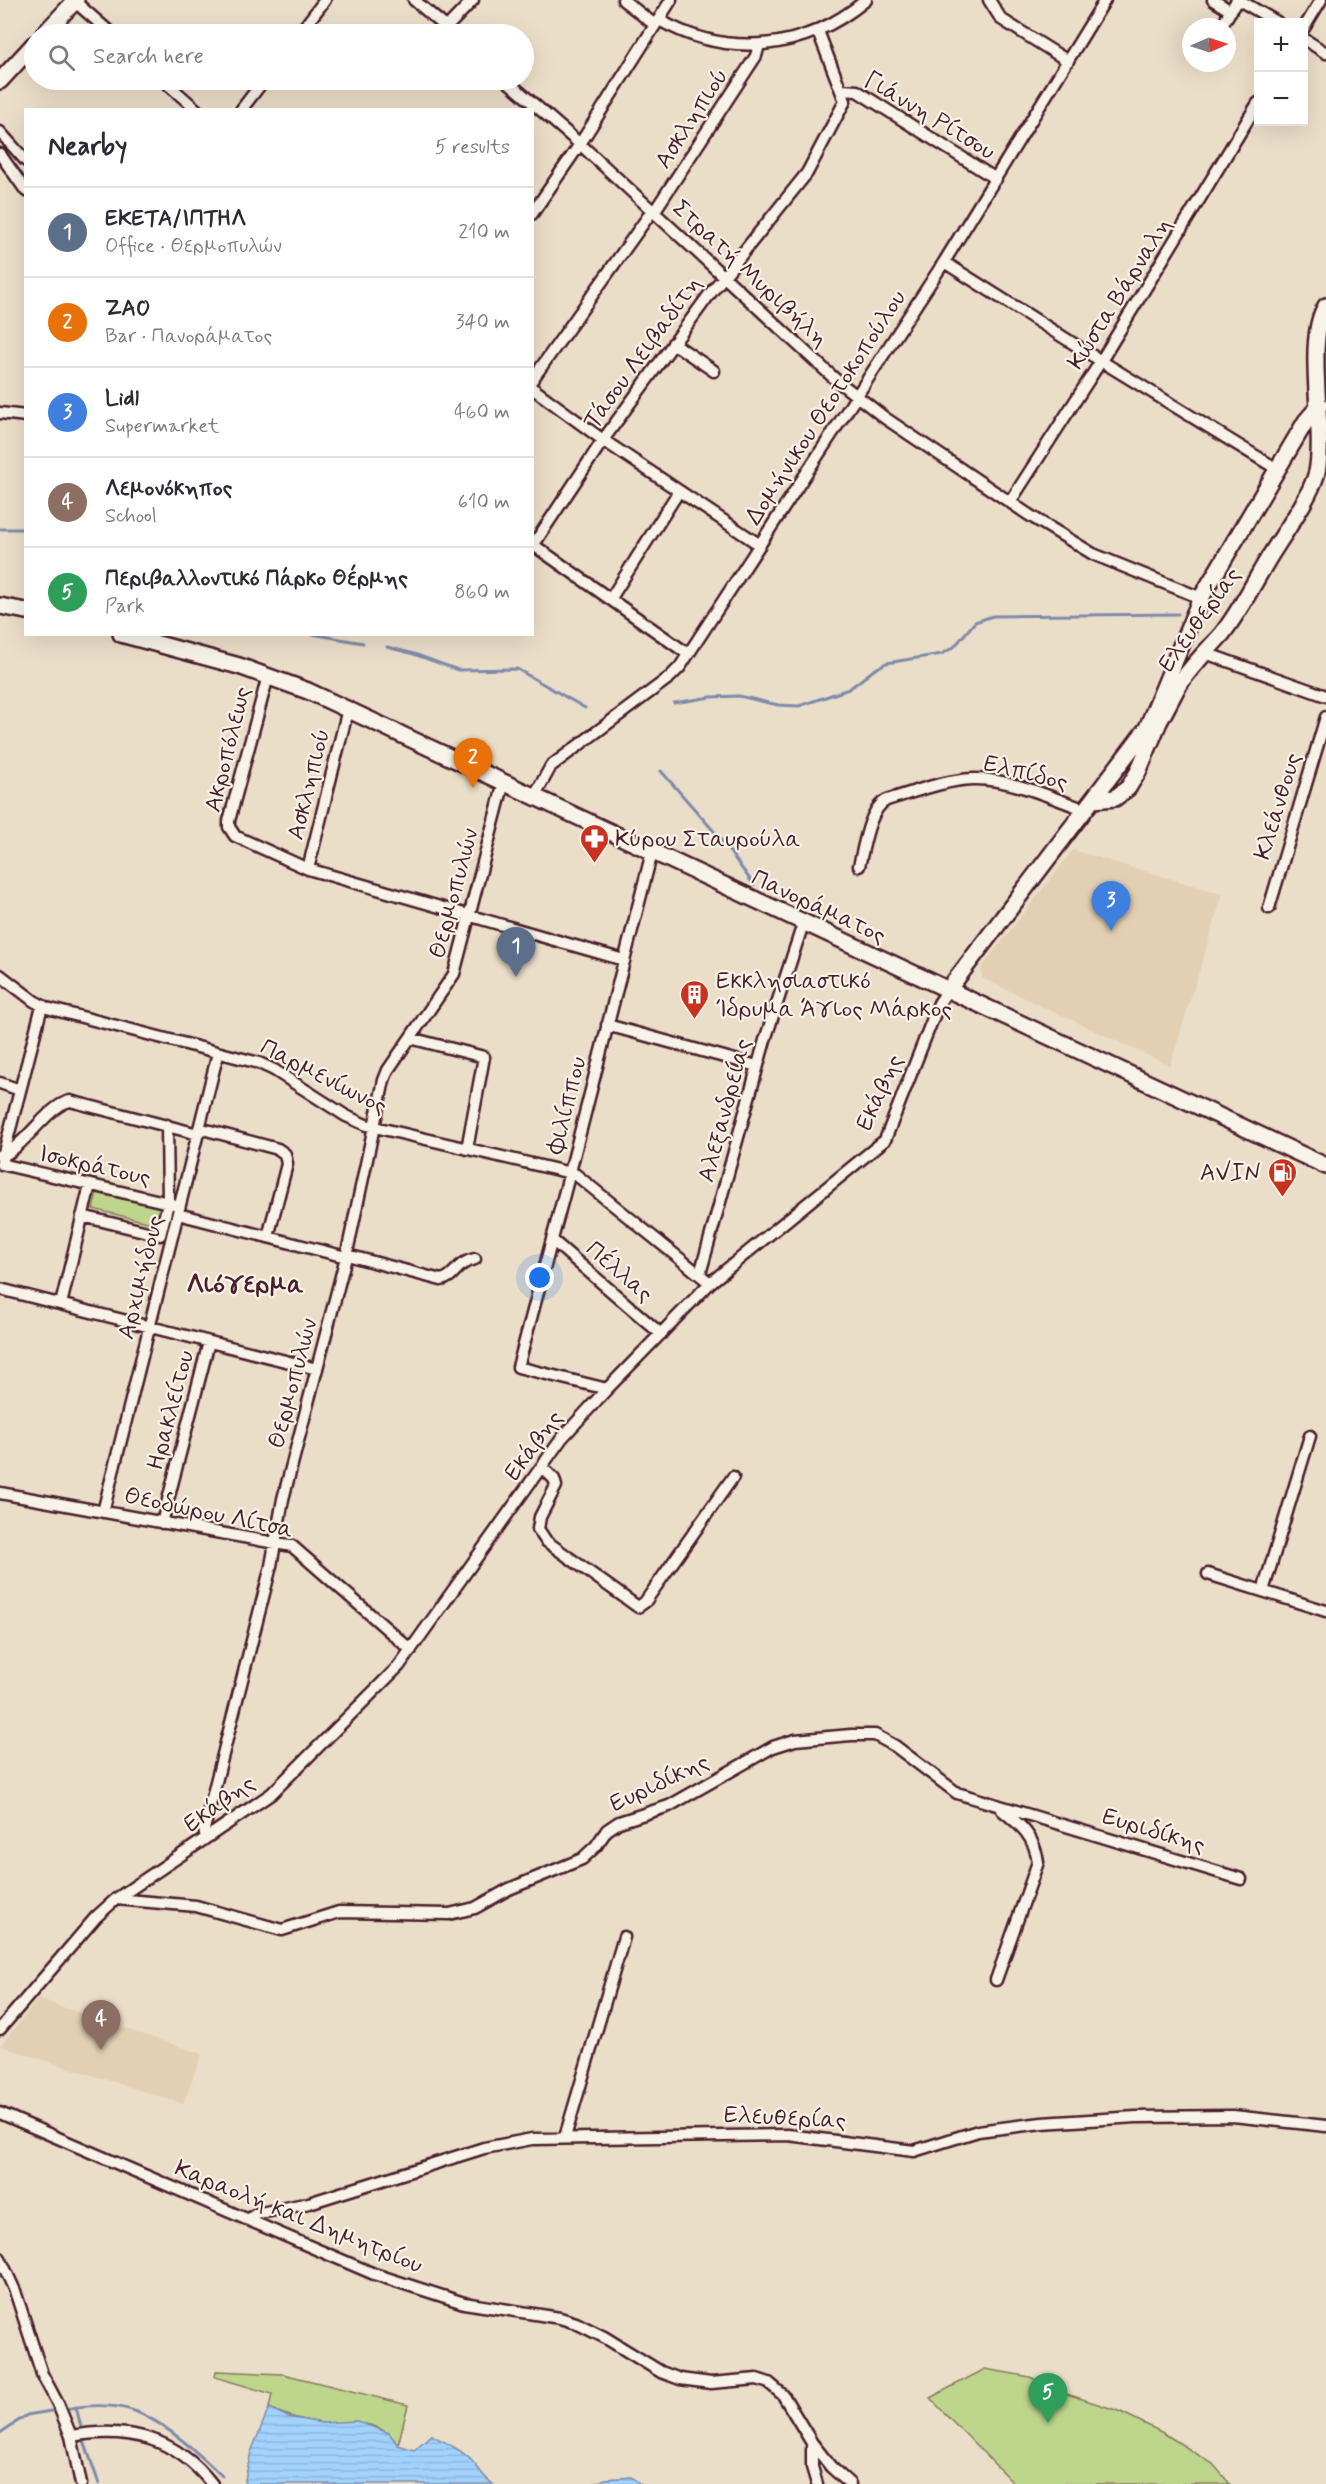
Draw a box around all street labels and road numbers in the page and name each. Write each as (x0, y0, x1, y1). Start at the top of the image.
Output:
street label: Ασκληπιού (648, 63, 736, 175)
street label: Γιάννη Ρίτσου (858, 65, 1001, 168)
street label: Στρατή Μυριβήλη (665, 194, 835, 355)
street label: Κώστα Βάρναλη (1061, 212, 1180, 376)
street label: Τάσου Λειβαδίτη (577, 270, 709, 436)
street label: Δομήνικου Θεοτοκοπούλου (739, 284, 914, 531)
street label: Ελευθερίας (1152, 561, 1249, 679)
street label: Ακροπόλεως (198, 683, 259, 815)
street label: Ασκληπιού (281, 726, 338, 843)
street label: Ελπίδος (980, 748, 1071, 799)
street label: Κλεάνθους (1247, 749, 1309, 864)
street label: Θερμοπυλών (422, 825, 487, 962)
street label: Πανοράματος (746, 863, 890, 952)
street label: Παρμενίωνος (255, 1032, 392, 1123)
street label: Αλεξανδρείας (691, 1035, 760, 1186)
street label: Εκάβης (849, 1050, 911, 1136)
street label: Φιλίππου (540, 1053, 595, 1158)
street label: Ισοκράτους (36, 1139, 154, 1194)
street label: Αρχιμήδους (111, 1212, 172, 1343)
street label: Πέλλας (579, 1234, 660, 1310)
street label: Θερμοπυλών (261, 1315, 326, 1452)
street label: Ηρακλείτου (141, 1347, 202, 1474)
street label: Εκάβης (498, 1404, 571, 1487)
street label: Θεοδώρου Λίτσα (121, 1480, 296, 1547)
street label: Ευριδίκης (605, 1747, 714, 1820)
street label: Εκάβης (178, 1768, 262, 1840)
street label: Ευριδίκης (1098, 1801, 1209, 1862)
street label: Ελευθερίας (723, 2100, 847, 2137)
street label: Καραολή και Δημητρίου (170, 2153, 427, 2281)

